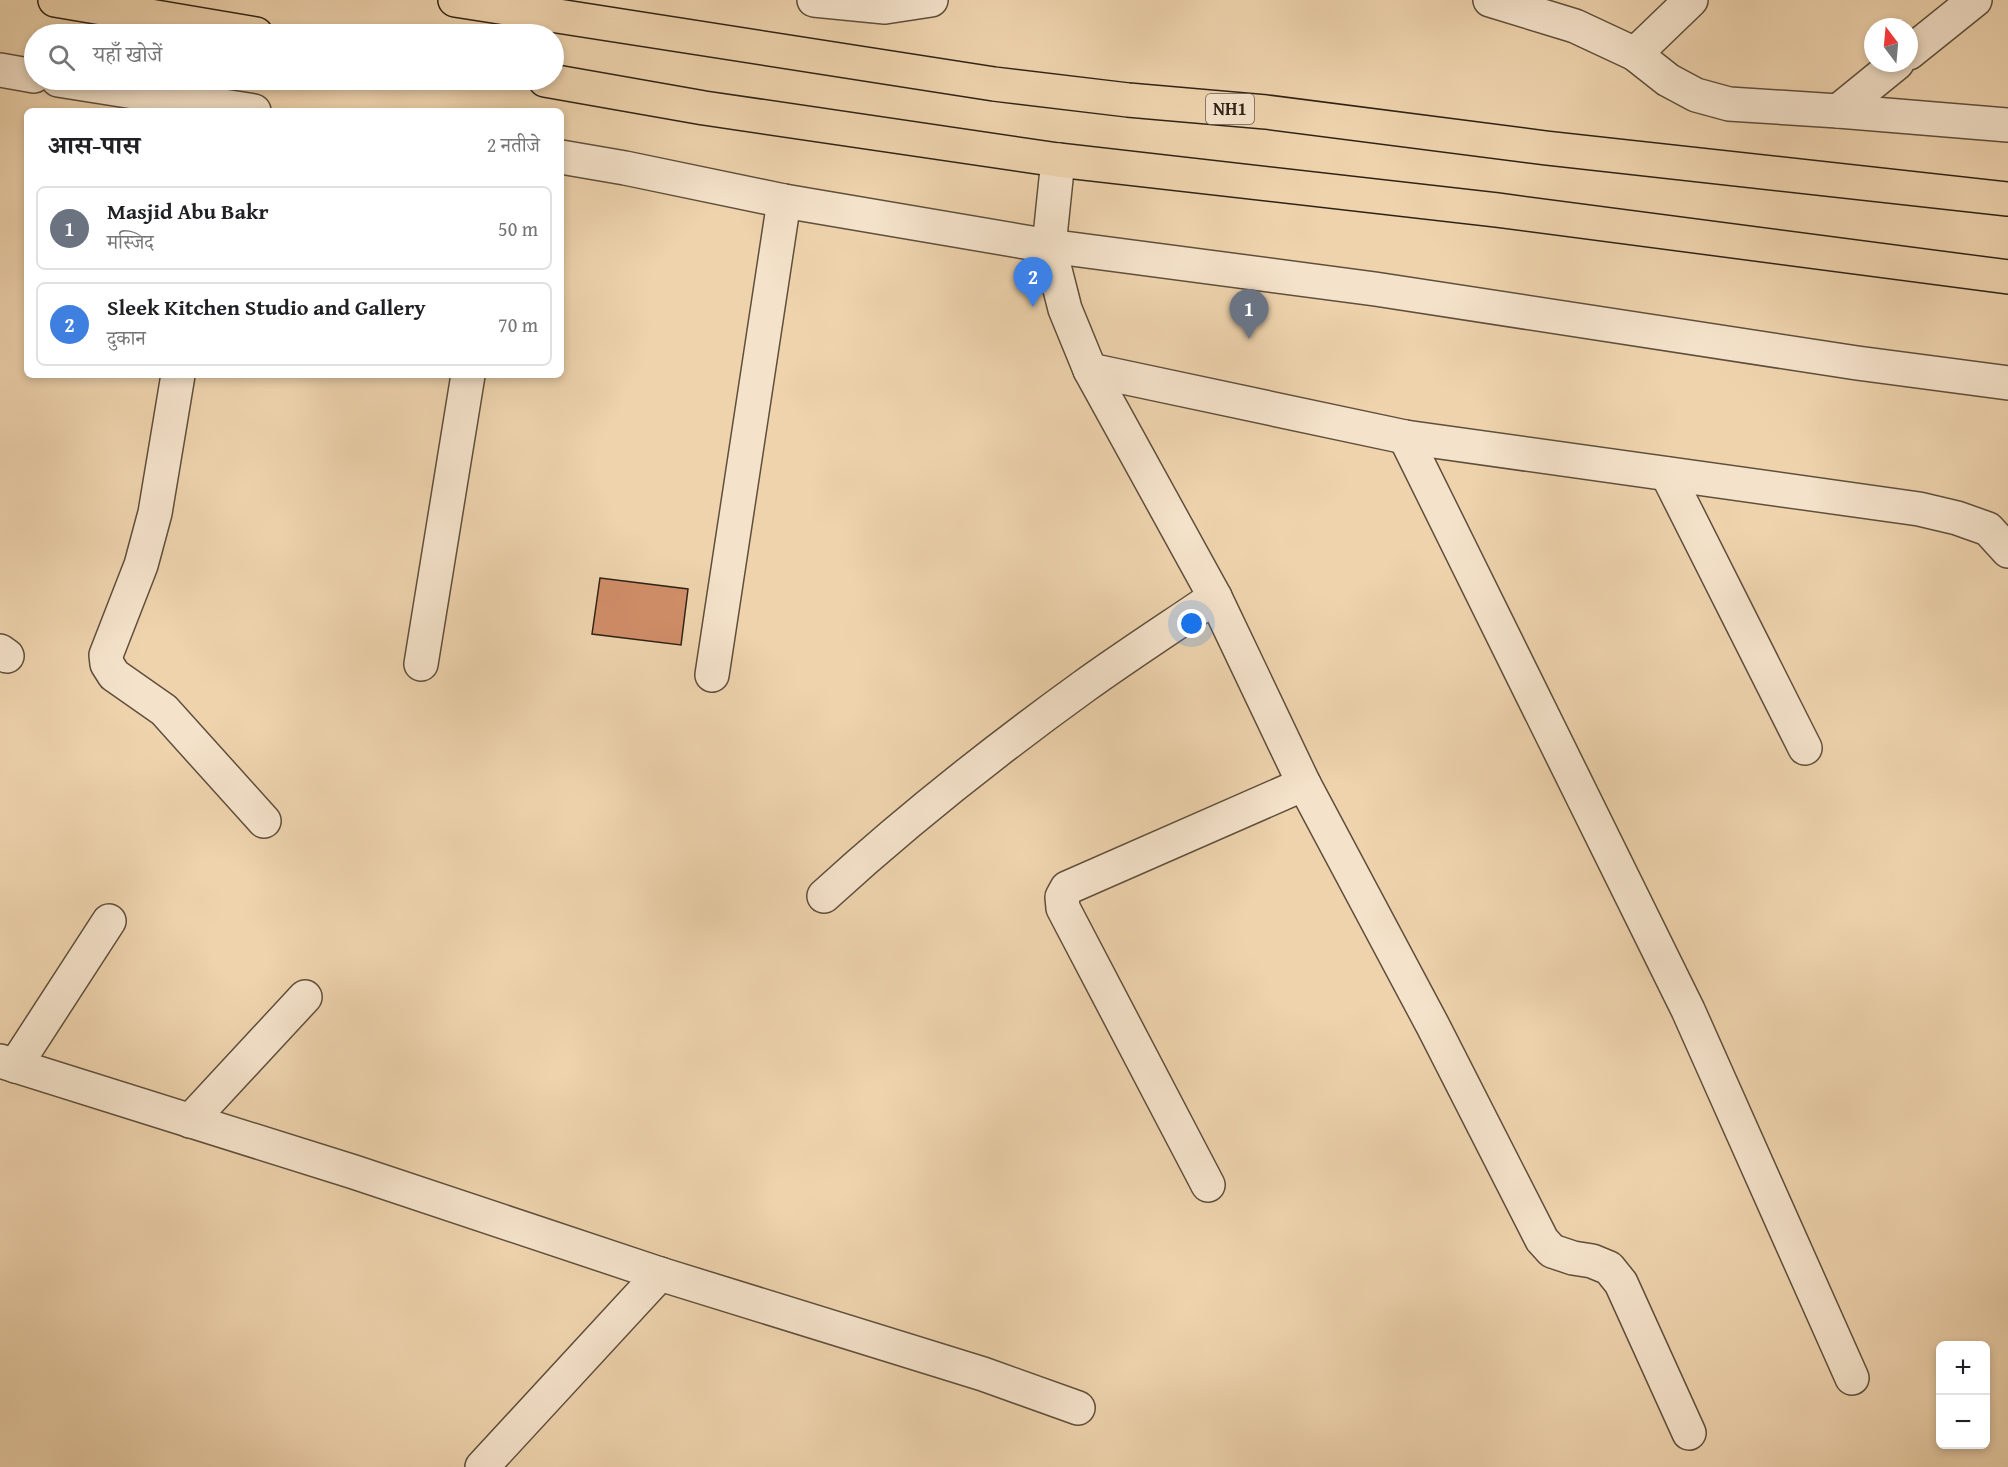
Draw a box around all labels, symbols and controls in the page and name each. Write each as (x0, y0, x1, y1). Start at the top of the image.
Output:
north arrow (1864, 18, 1918, 72)
search box (24, 24, 564, 90)
text: यहाँ खोजें (93, 38, 162, 70)
icon: search (45, 41, 78, 74)
road number: NH1 (1206, 94, 1254, 124)
text: आस-पास (48, 125, 140, 164)
text: 2 नतीजे (487, 130, 540, 159)
text: Masjid Abu Bakr (107, 195, 269, 227)
text: 1 (64, 214, 75, 243)
text: 50 m (498, 214, 538, 243)
text: मस्जिद (107, 227, 154, 256)
pin: 2 (1014, 258, 1052, 307)
pin: 1 (1230, 290, 1268, 339)
text: Sleek Kitchen Studio and Gallery (107, 291, 426, 323)
text: 2 (64, 310, 75, 339)
text: 70 m (498, 310, 538, 339)
text: दुकान (107, 323, 146, 352)
your location (1177, 609, 1206, 638)
map controls (1936, 1341, 1990, 1449)
button: + (1936, 1341, 1990, 1395)
button: − (1936, 1395, 1990, 1449)

